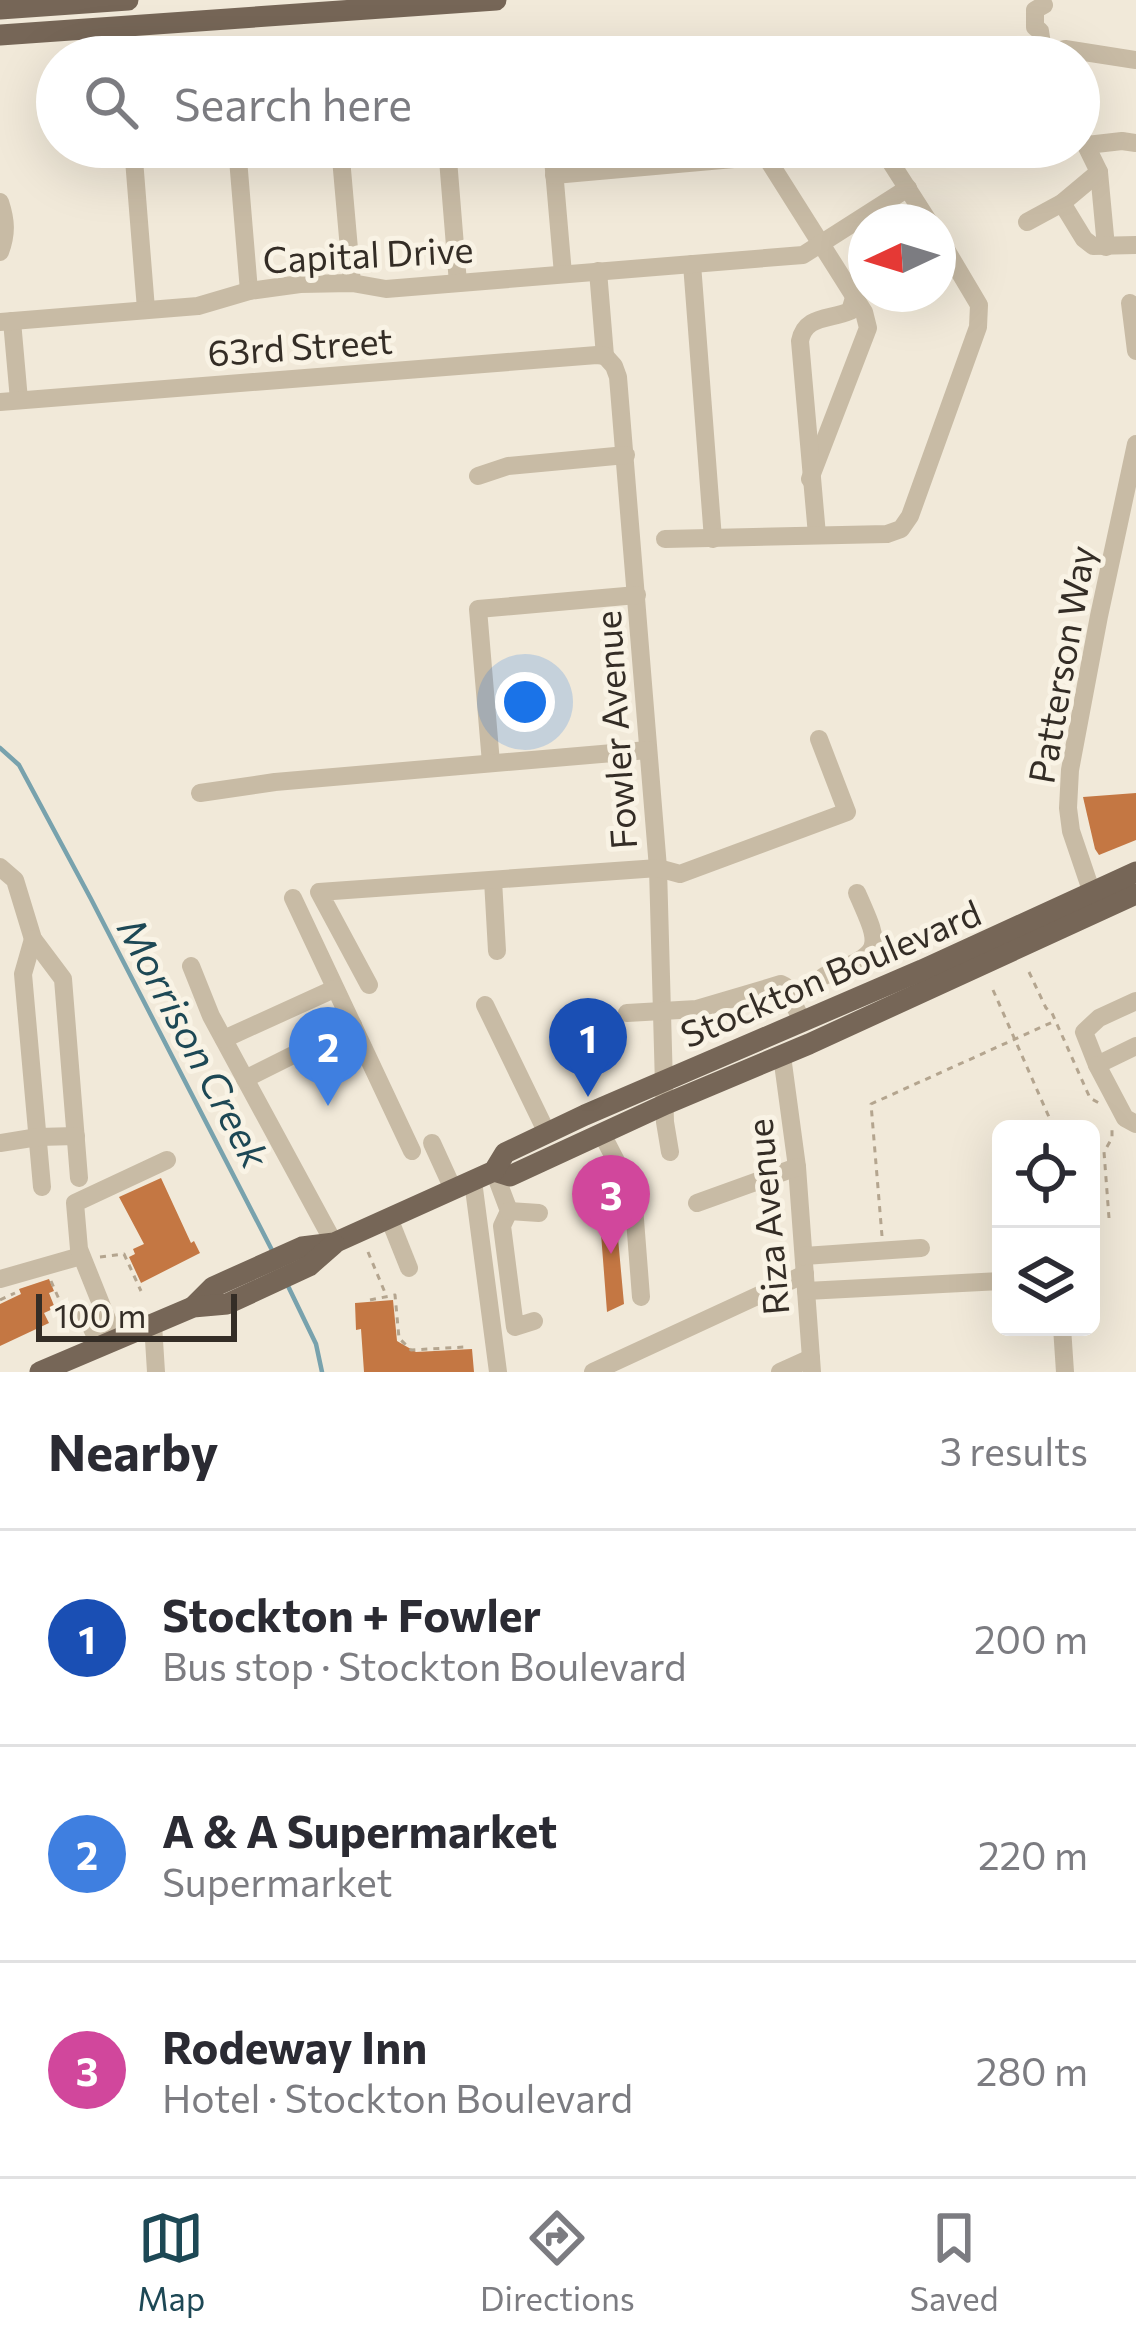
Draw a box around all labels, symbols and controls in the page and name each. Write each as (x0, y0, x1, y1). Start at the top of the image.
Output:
search box (36, 36, 1100, 168)
icon: search (78, 69, 144, 135)
text: Search here (174, 75, 412, 130)
north arrow (848, 204, 956, 312)
street label: Capital Drive (262, 226, 474, 280)
street label: 63rd Street (206, 317, 394, 373)
street label: Patterson Way (1017, 542, 1103, 786)
street label: Fowler Avenue (584, 609, 644, 851)
your location (495, 672, 555, 732)
street label: Stockton Boulevard (673, 889, 987, 1055)
water label: Morrison Creek (109, 909, 281, 1176)
pin: 1 (549, 998, 627, 1097)
pin: 2 (289, 1007, 367, 1106)
street label: Riza Avenue (735, 1117, 797, 1317)
map controls (992, 1120, 1100, 1336)
button: locate (992, 1120, 1100, 1228)
pin: 3 (572, 1155, 650, 1254)
button: layers (992, 1228, 1100, 1336)
scale bar (36, 1288, 237, 1341)
text: 100 m (54, 1294, 146, 1335)
text: Nearby (48, 1419, 218, 1482)
text: 3 results (940, 1426, 1088, 1474)
text: Stockton + Fowler (162, 1586, 541, 1641)
text: 1 (78, 1614, 96, 1662)
text: 200 m (974, 1614, 1088, 1662)
text: Bus stop · Stockton Boulevard (162, 1641, 686, 1689)
text: A & A Supermarket (162, 1802, 557, 1857)
text: 2 (76, 1830, 98, 1878)
text: 220 m (978, 1830, 1088, 1878)
text: Supermarket (162, 1857, 392, 1905)
text: Rodeway Inn (162, 2018, 427, 2073)
text: 3 (76, 2046, 98, 2094)
text: 280 m (976, 2046, 1088, 2094)
text: Hotel · Stockton Boulevard (162, 2073, 633, 2121)
tab: Map (137, 2205, 205, 2318)
tab: Directions (480, 2205, 635, 2318)
tab: Saved (910, 2205, 999, 2318)

